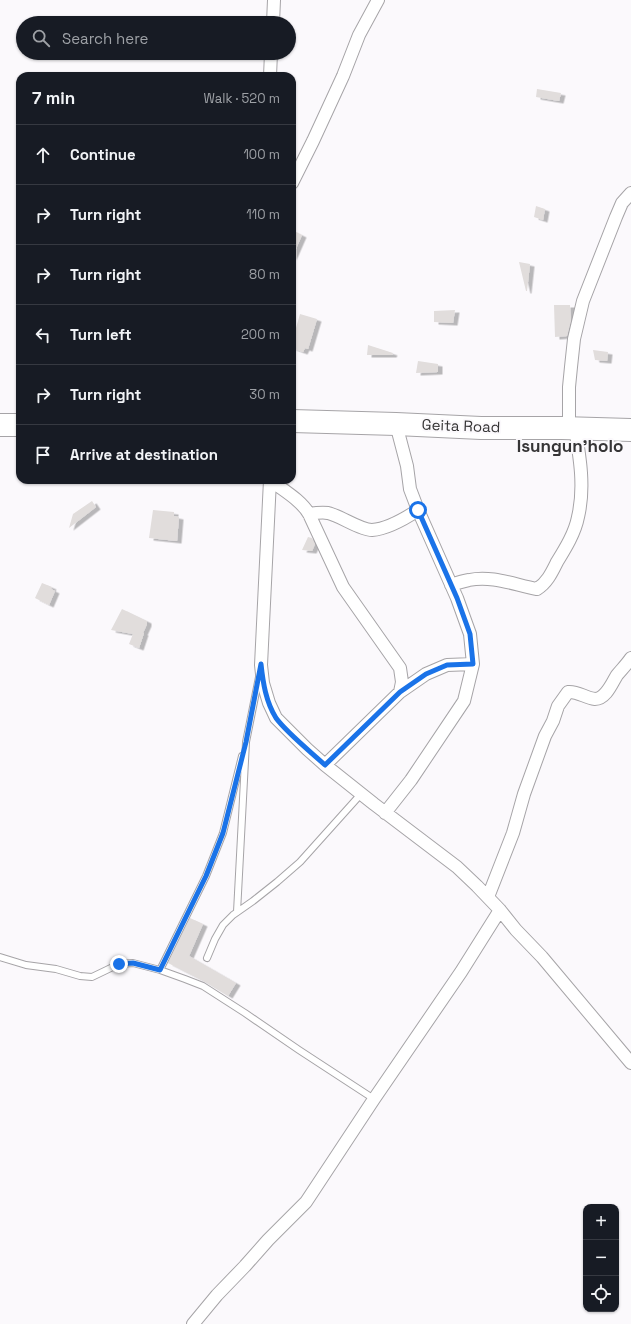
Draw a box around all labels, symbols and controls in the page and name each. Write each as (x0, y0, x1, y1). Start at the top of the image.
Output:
search box (16, 16, 296, 60)
icon: search (30, 27, 52, 49)
text: Search here (62, 29, 148, 48)
text: 7 min (32, 87, 75, 109)
text: Walk · 520 m (204, 90, 280, 107)
icon: ahead (32, 144, 54, 166)
text: Continue (70, 145, 136, 164)
text: 100 m (243, 146, 280, 163)
icon: right (32, 204, 54, 226)
text: Turn right (70, 205, 141, 224)
text: 110 m (246, 206, 280, 223)
icon: right (32, 264, 54, 286)
text: Turn right (70, 265, 141, 284)
text: 80 m (249, 266, 280, 283)
icon: left (32, 324, 54, 346)
text: Turn left (70, 325, 132, 344)
text: 200 m (241, 326, 280, 343)
icon: right (32, 384, 54, 406)
text: Turn right (70, 385, 141, 404)
text: 30 m (249, 386, 280, 403)
street label: Geita Road (421, 415, 501, 436)
district label: Isungun'holo (517, 435, 623, 457)
icon: arrive (32, 444, 54, 466)
text: Arrive at destination (70, 445, 218, 464)
route start (409, 501, 427, 519)
route end (110, 955, 128, 973)
map controls (583, 1204, 619, 1312)
button: + (583, 1204, 619, 1240)
button: − (583, 1240, 619, 1276)
button: locate (583, 1276, 619, 1312)

